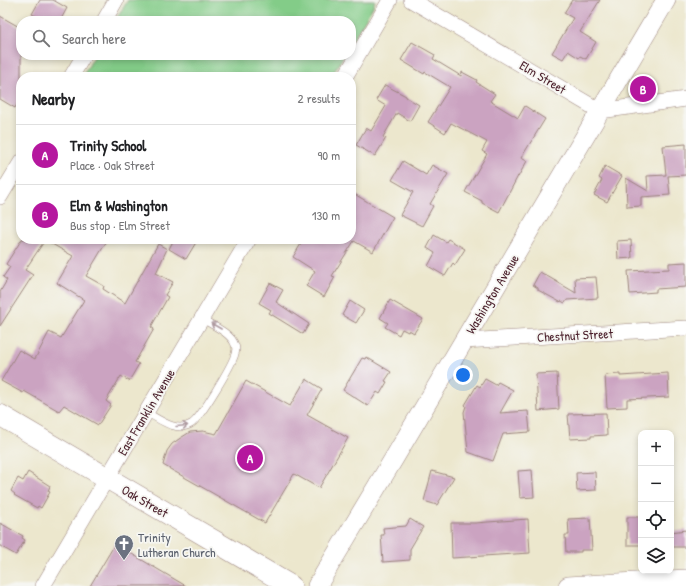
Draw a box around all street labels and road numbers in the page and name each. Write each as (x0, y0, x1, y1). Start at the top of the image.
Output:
street label: Elm Street (516, 56, 570, 98)
street label: Washington Avenue (461, 251, 523, 337)
street label: Chestnut Street (537, 324, 614, 346)
street label: East Franklin Avenue (113, 365, 179, 459)
street label: Oak Street (118, 480, 172, 522)

